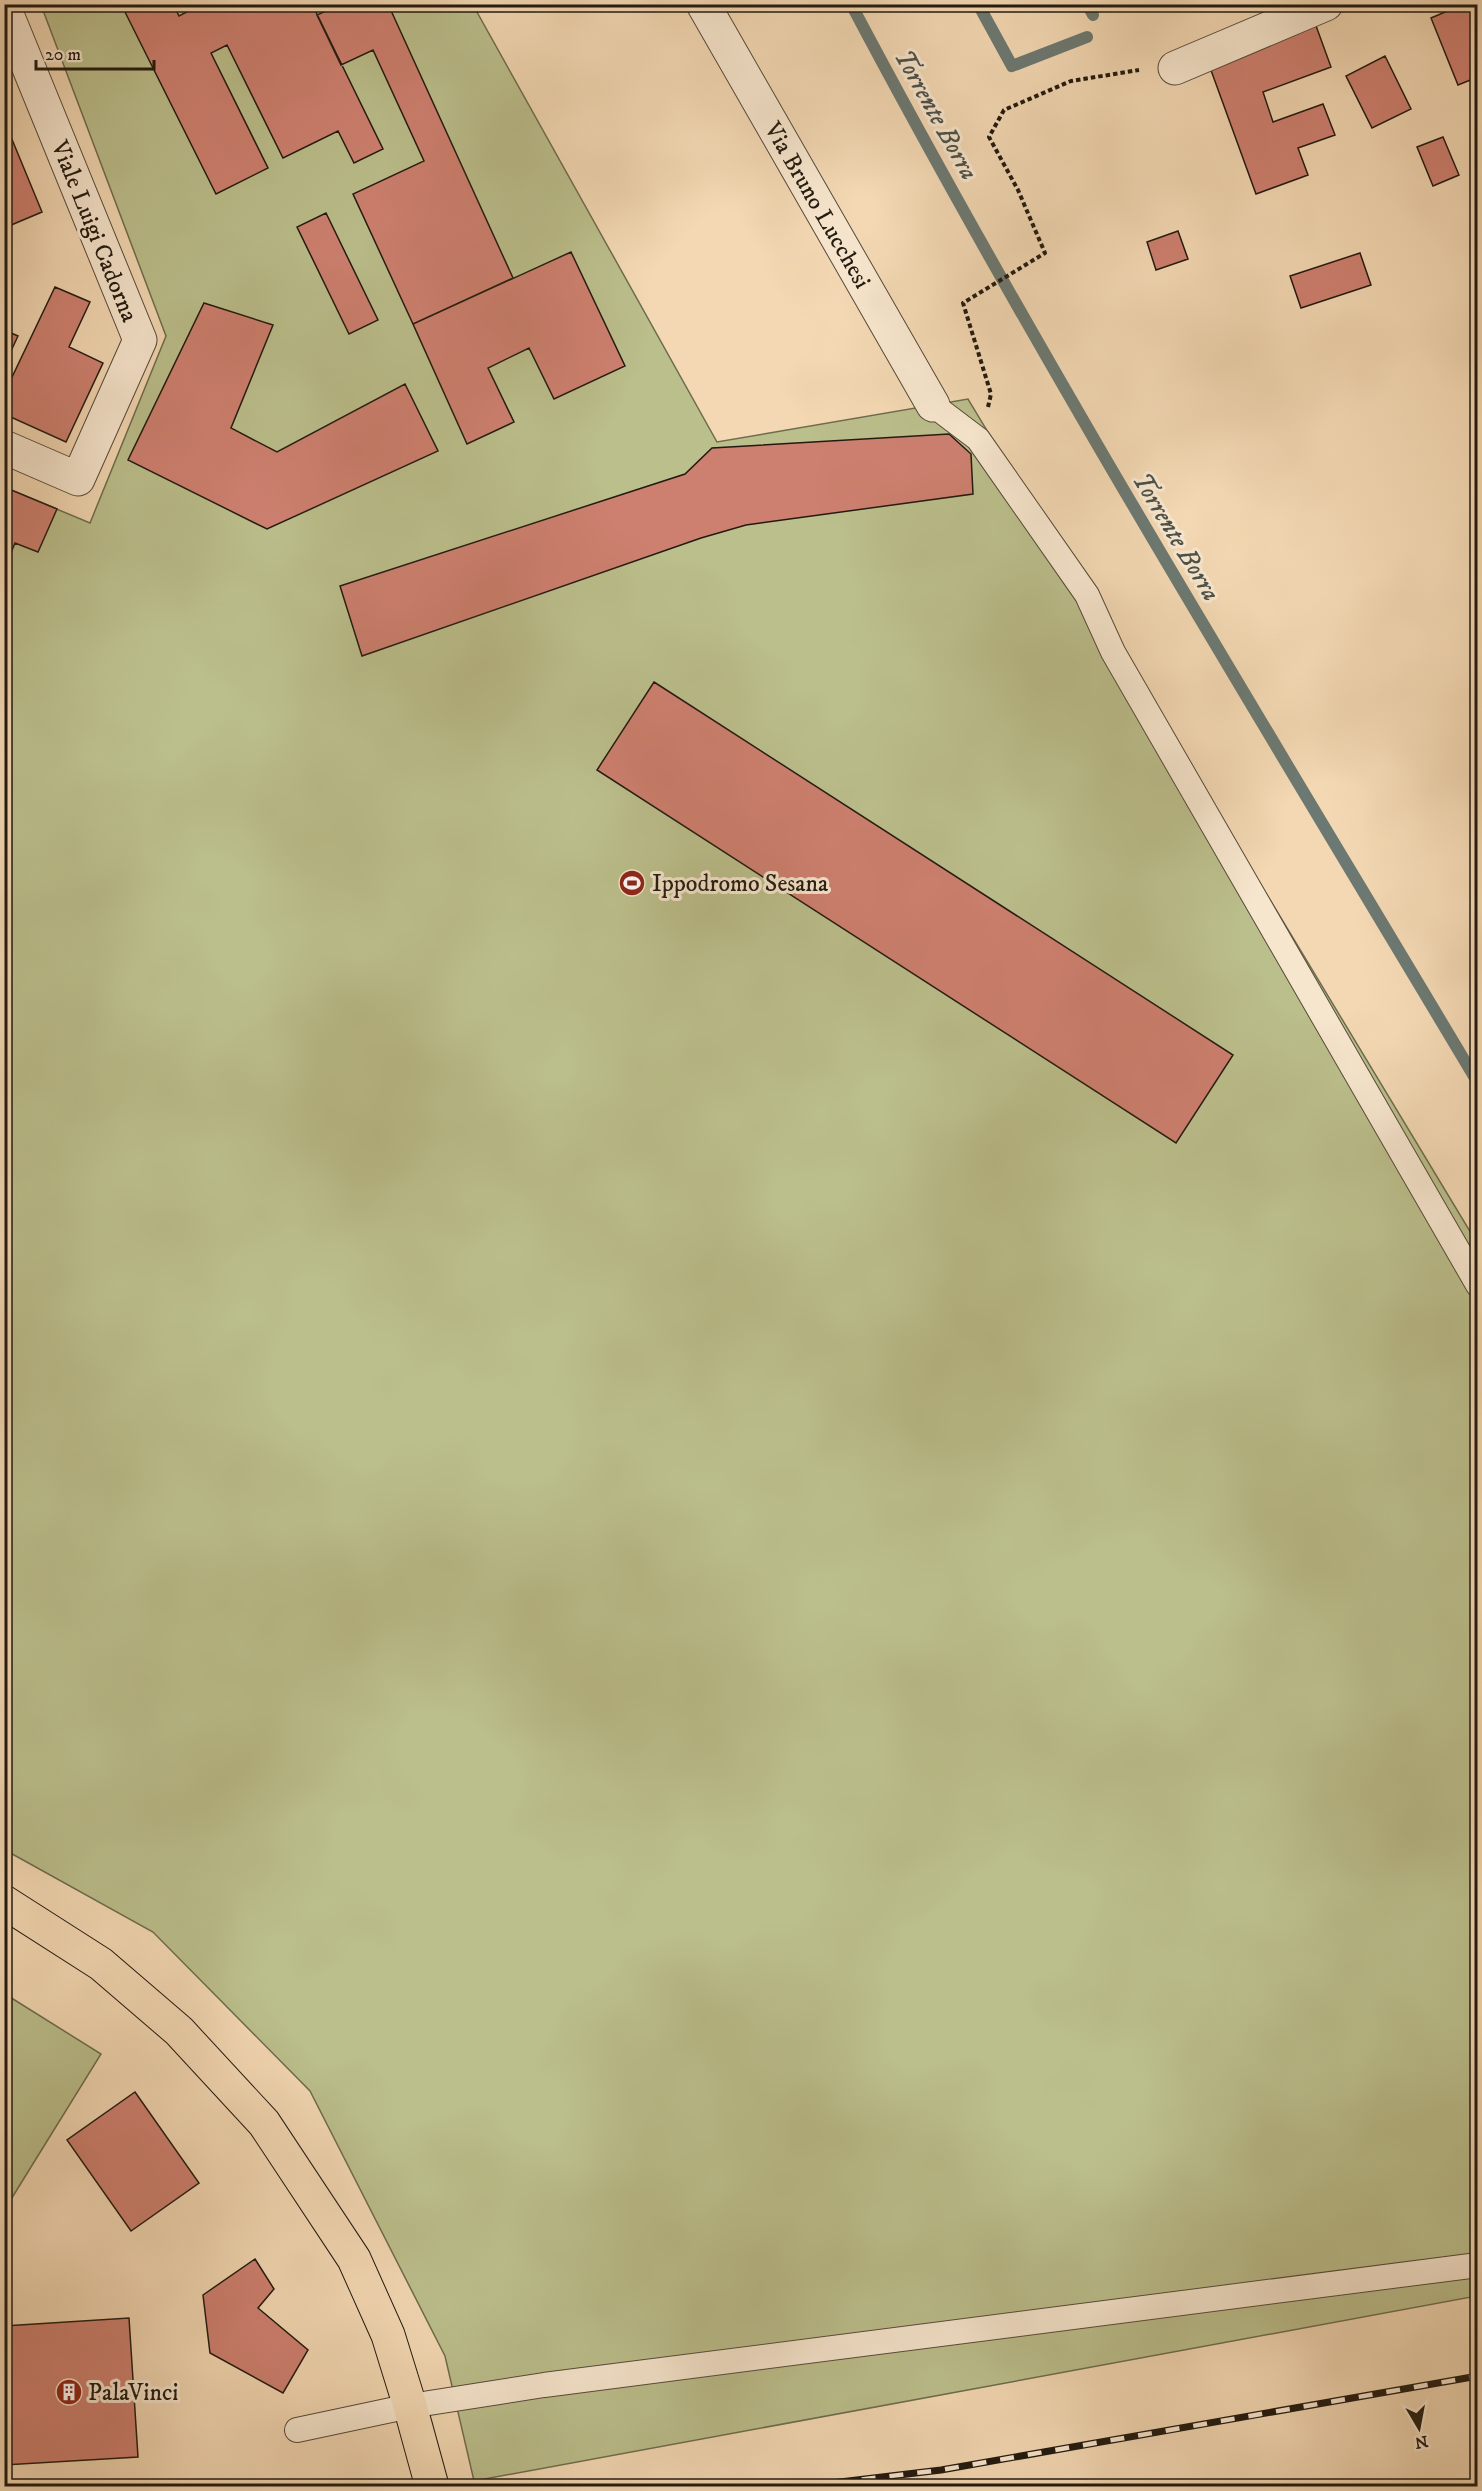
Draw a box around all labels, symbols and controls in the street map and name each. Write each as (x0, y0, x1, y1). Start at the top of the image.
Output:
scale bar (36, 33, 154, 71)
text: 20 m (45, 44, 81, 66)
water label: Torrente Borra (886, 44, 985, 186)
street label: Via Bruno Lucchesi (757, 116, 877, 294)
street label: Viale Luigi Cadorna (44, 135, 144, 327)
water label: Torrente Borra (1124, 466, 1227, 607)
sports icon: Ippodromo Sesana (617, 868, 647, 898)
place label: Ippodromo Sesana (652, 869, 829, 899)
building icon: PalaVinci (54, 2377, 84, 2407)
place label: PalaVinci (88, 2378, 178, 2408)
north arrow (1389, 2398, 1449, 2458)
text: N (1413, 2431, 1430, 2453)

